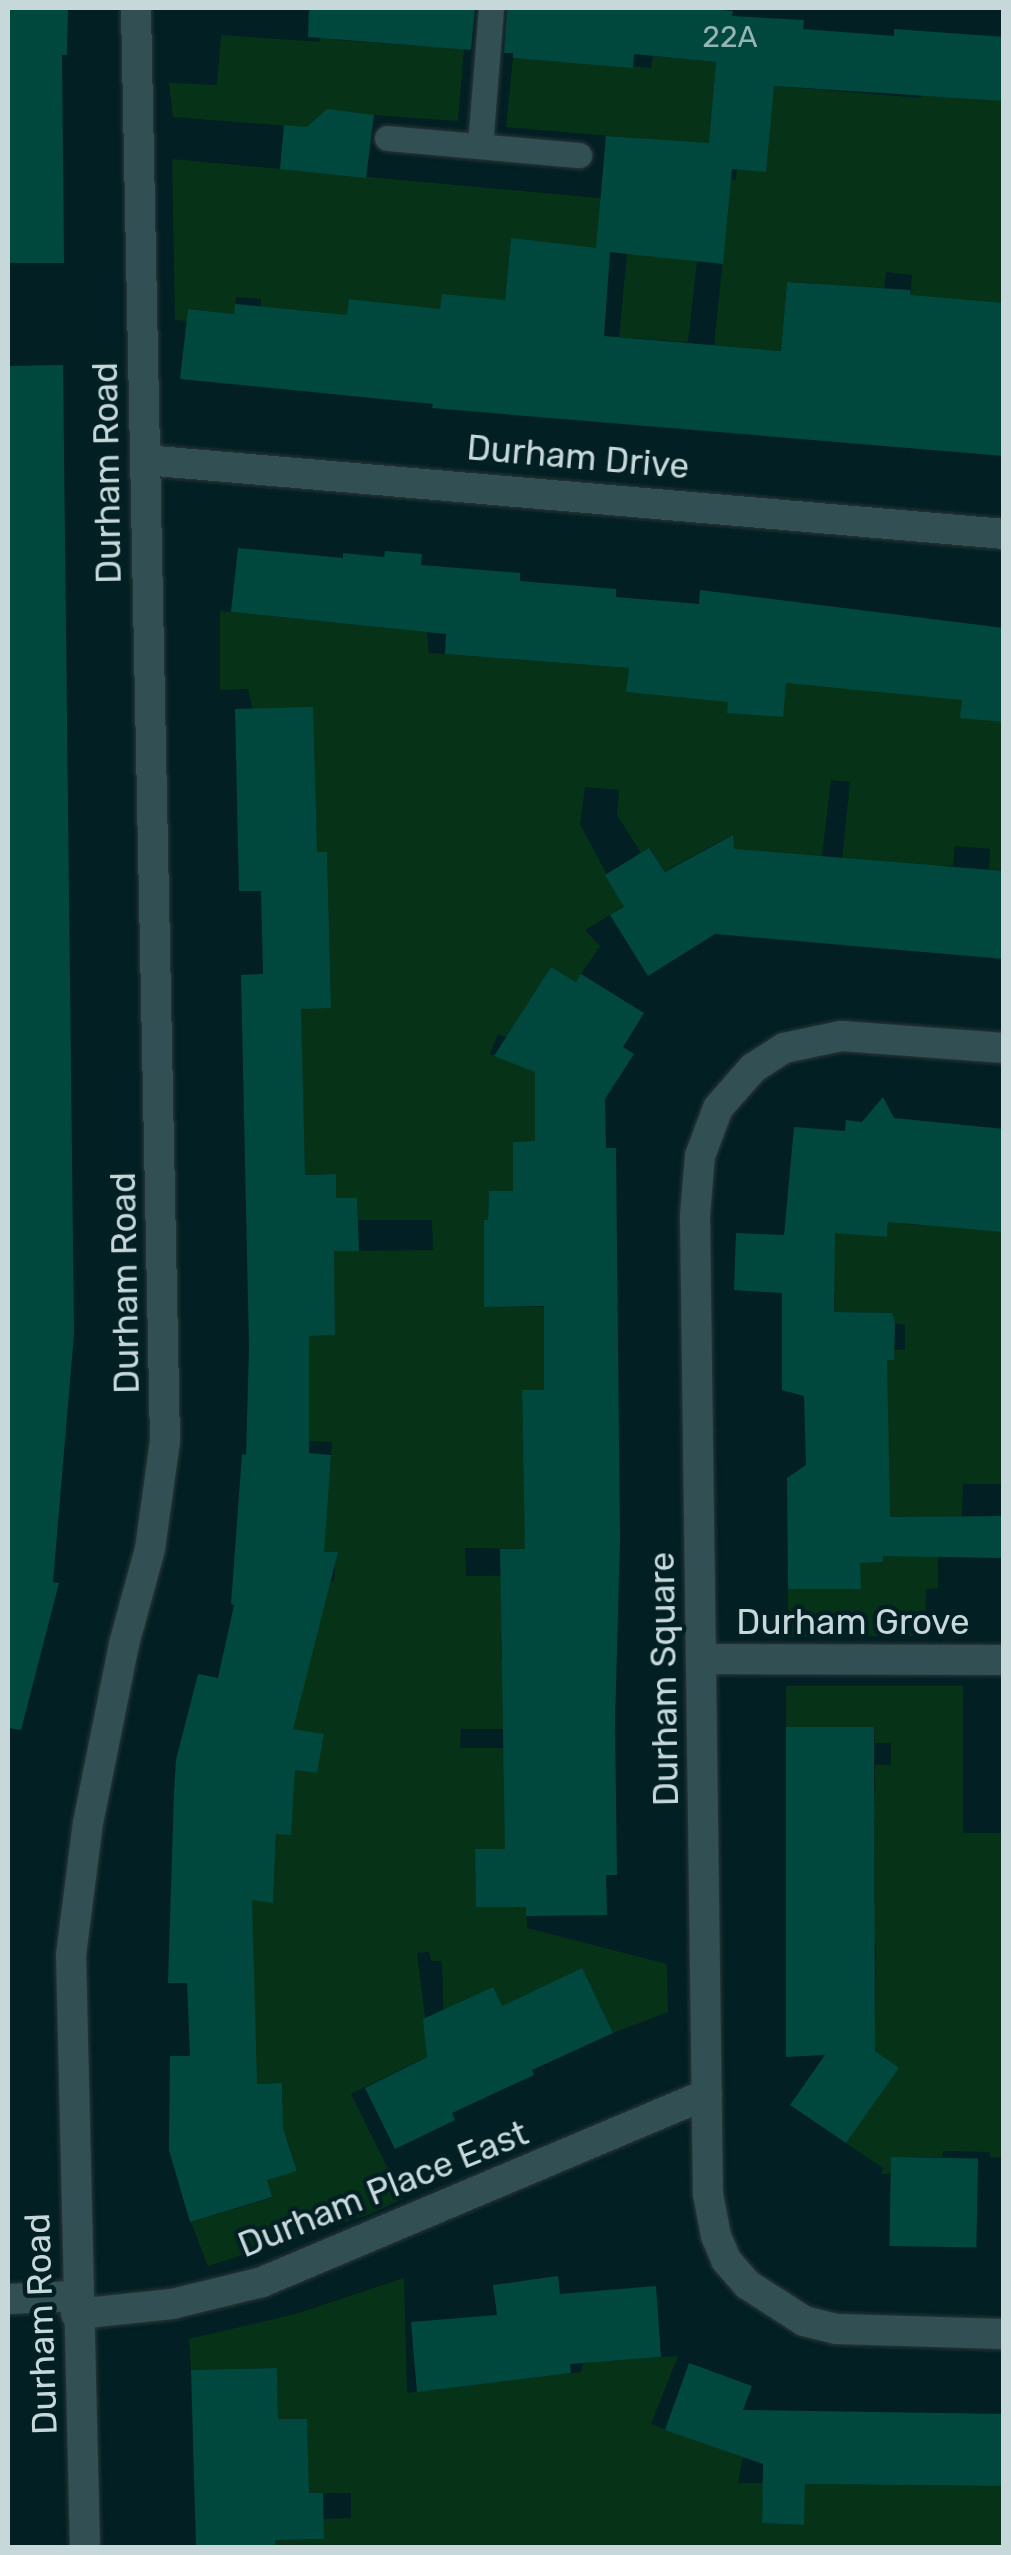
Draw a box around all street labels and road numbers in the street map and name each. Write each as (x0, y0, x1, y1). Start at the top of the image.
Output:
street label: Durham Road (84, 362, 130, 584)
street label: Durham Drive (465, 426, 691, 488)
street label: Durham Road (102, 1172, 148, 1394)
street label: Durham Square (641, 1551, 687, 1807)
street label: Durham Grove (736, 1601, 970, 1643)
street label: Durham Place East (232, 2112, 534, 2266)
street label: Durham Road (16, 2212, 66, 2436)

